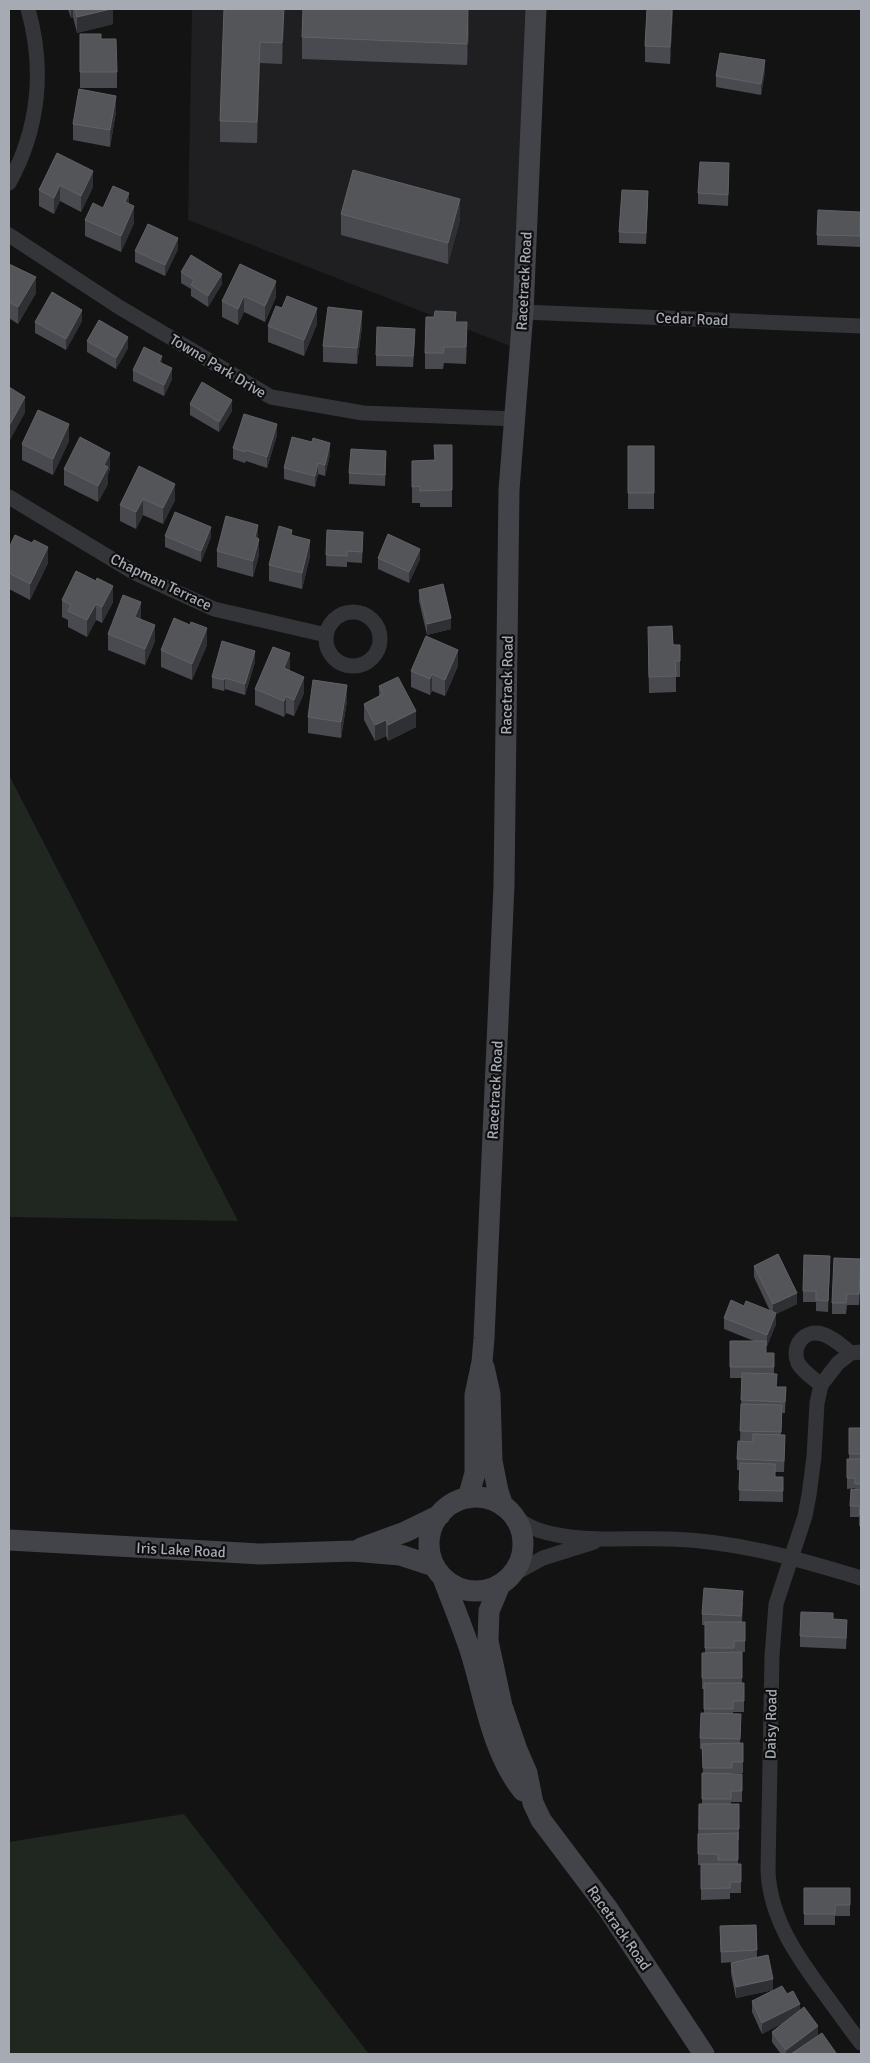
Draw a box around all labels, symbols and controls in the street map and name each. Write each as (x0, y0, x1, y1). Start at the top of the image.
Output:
street label: Racetrack Road (512, 231, 536, 331)
street label: Cedar Road (655, 309, 729, 329)
street label: Towne Park Drive (167, 330, 269, 402)
street label: Chapman Terrace (107, 550, 215, 614)
street label: Racetrack Road (497, 635, 517, 735)
street label: Racetrack Road (483, 1040, 507, 1140)
street label: Iris Lake Road (136, 1539, 226, 1561)
street label: Daisy Road (761, 1689, 781, 1759)
street label: Racetrack Road (583, 1882, 655, 1974)

